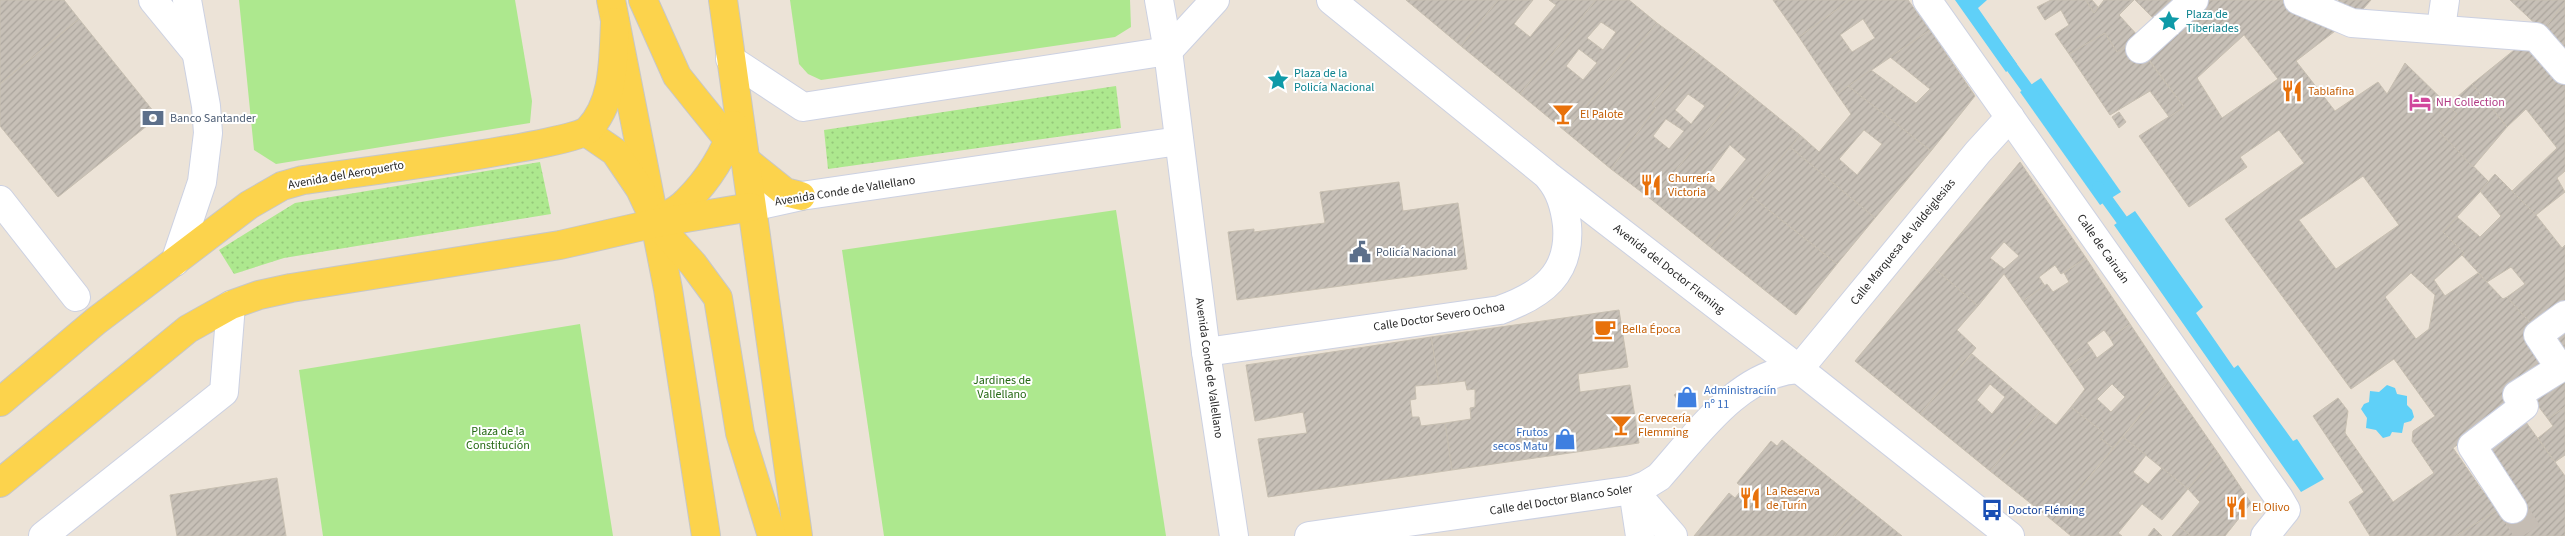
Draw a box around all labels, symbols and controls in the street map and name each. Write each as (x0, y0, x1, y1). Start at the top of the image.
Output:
place label: Plaza de Tiberiades (2186, 6, 2239, 37)
place icon: Plaza de Tiberiades (2156, 8, 2182, 34)
place label: Plaza de la Policía Nacional (1294, 65, 1374, 96)
place icon: Plaza de la Policía Nacional (1265, 67, 1291, 93)
restaurant icon: Tablafina (2279, 78, 2305, 104)
place label: Tablafina (2308, 83, 2354, 100)
hotel icon: NH Collection (2407, 89, 2433, 115)
place label: NH Collection (2436, 94, 2505, 111)
bar icon: El Palote (1550, 101, 1576, 127)
bank icon: Banco Santander (140, 105, 166, 131)
place label: El Palote (1580, 106, 1623, 123)
place label: Banco Santander (170, 110, 257, 127)
street label: Avenida del Aeropuerto (287, 156, 405, 194)
place label: Churrería Victoria (1668, 170, 1715, 201)
street label: Avenida Conde de Vallellano (774, 172, 916, 210)
restaurant icon: Churrería Victoria (1638, 172, 1664, 198)
street label: Calle Marquesa de Valdeiglesias (1847, 175, 1959, 309)
street label: Calle de Cairuán (2073, 211, 2133, 287)
street label: Avenida del Doctor Fleming (1610, 220, 1728, 318)
public building icon: Policía Nacional (1347, 239, 1373, 265)
place label: Policía Nacional (1376, 244, 1456, 261)
street label: Avenida Conde de Vallellano (1191, 297, 1227, 439)
street label: Calle Doctor Severo Ochoa (1372, 298, 1506, 336)
cafe icon: Bella Época (1592, 316, 1618, 342)
place label: Bella Época (1622, 321, 1680, 338)
park label: Jardines de Vallellano (973, 372, 1031, 403)
place label: Administraciín nº 11 (1704, 382, 1776, 413)
shop icon: Administraciín nº 11 (1674, 384, 1700, 410)
place label: Cervecería Flemming (1638, 410, 1691, 441)
bar icon: Cervecería Flemming (1608, 412, 1634, 438)
park label: Plaza de la Constitución (466, 423, 530, 454)
place label: Frutos secos Matu (1493, 424, 1548, 455)
shop icon: Frutos secos Matu (1552, 426, 1578, 452)
street label: Calle del Doctor Blanco Soler (1488, 480, 1635, 520)
place label: La Reserva de Turín (1766, 483, 1820, 514)
restaurant icon: La Reserva de Turín (1737, 485, 1763, 511)
restaurant icon: El Olivo (2223, 494, 2249, 520)
bus stop icon: Doctor Fléming (1979, 497, 2005, 523)
place label: El Olivo (2252, 499, 2290, 516)
place label: Doctor Fléming (2008, 502, 2085, 519)

